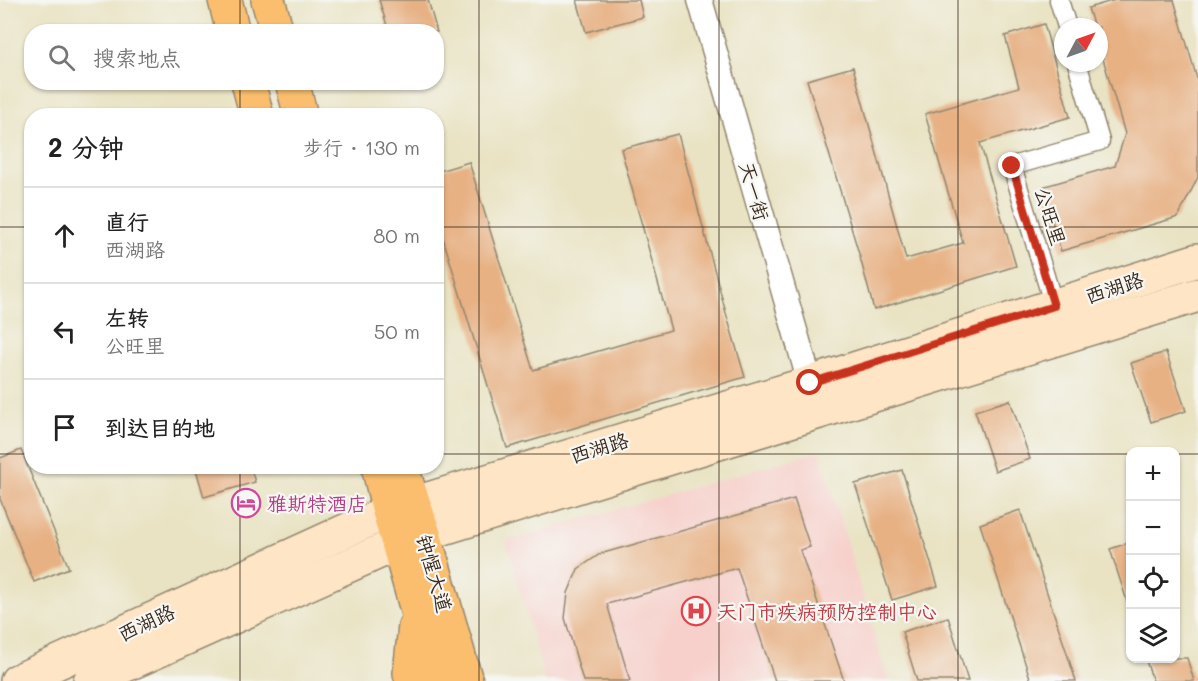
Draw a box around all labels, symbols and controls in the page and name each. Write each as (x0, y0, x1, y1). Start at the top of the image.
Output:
north arrow (1054, 18, 1108, 72)
search box (24, 24, 444, 90)
icon: search (45, 41, 78, 74)
text: 搜索地点 (93, 43, 181, 72)
text: 2 分钟 (48, 130, 124, 164)
text: 步行 · 130 m (303, 134, 420, 160)
route end (998, 152, 1024, 178)
street label: 天一街 (734, 159, 776, 223)
street label: 公旺里 (1030, 184, 1072, 248)
text: 直行 (105, 207, 149, 236)
icon: ahead (48, 219, 81, 252)
text: 80 m (373, 222, 420, 248)
text: 西湖路 (105, 236, 165, 262)
street label: 西湖路 (1081, 265, 1147, 309)
text: 左转 (105, 303, 149, 332)
icon: left (48, 315, 81, 348)
text: 50 m (374, 318, 420, 344)
text: 公旺里 (105, 332, 165, 358)
route start (796, 369, 822, 395)
icon: arrive (48, 411, 81, 444)
text: 到达目的地 (105, 413, 215, 442)
street label: 西湖路 (567, 426, 632, 468)
map controls (1126, 447, 1180, 663)
button: + (1126, 447, 1180, 501)
hotel icon: 雅斯特酒店 (230, 487, 262, 519)
place label: 雅斯特酒店 (267, 490, 367, 516)
button: − (1126, 501, 1180, 555)
street label: 钟惺大道 (411, 531, 459, 615)
button: locate (1126, 555, 1180, 609)
hospital icon: 天门市疾病预防控制中心 (680, 595, 712, 627)
street label: 西湖路 (113, 597, 180, 646)
place label: 天门市疾病预防控制中心 (717, 598, 937, 624)
button: layers (1126, 609, 1180, 663)

